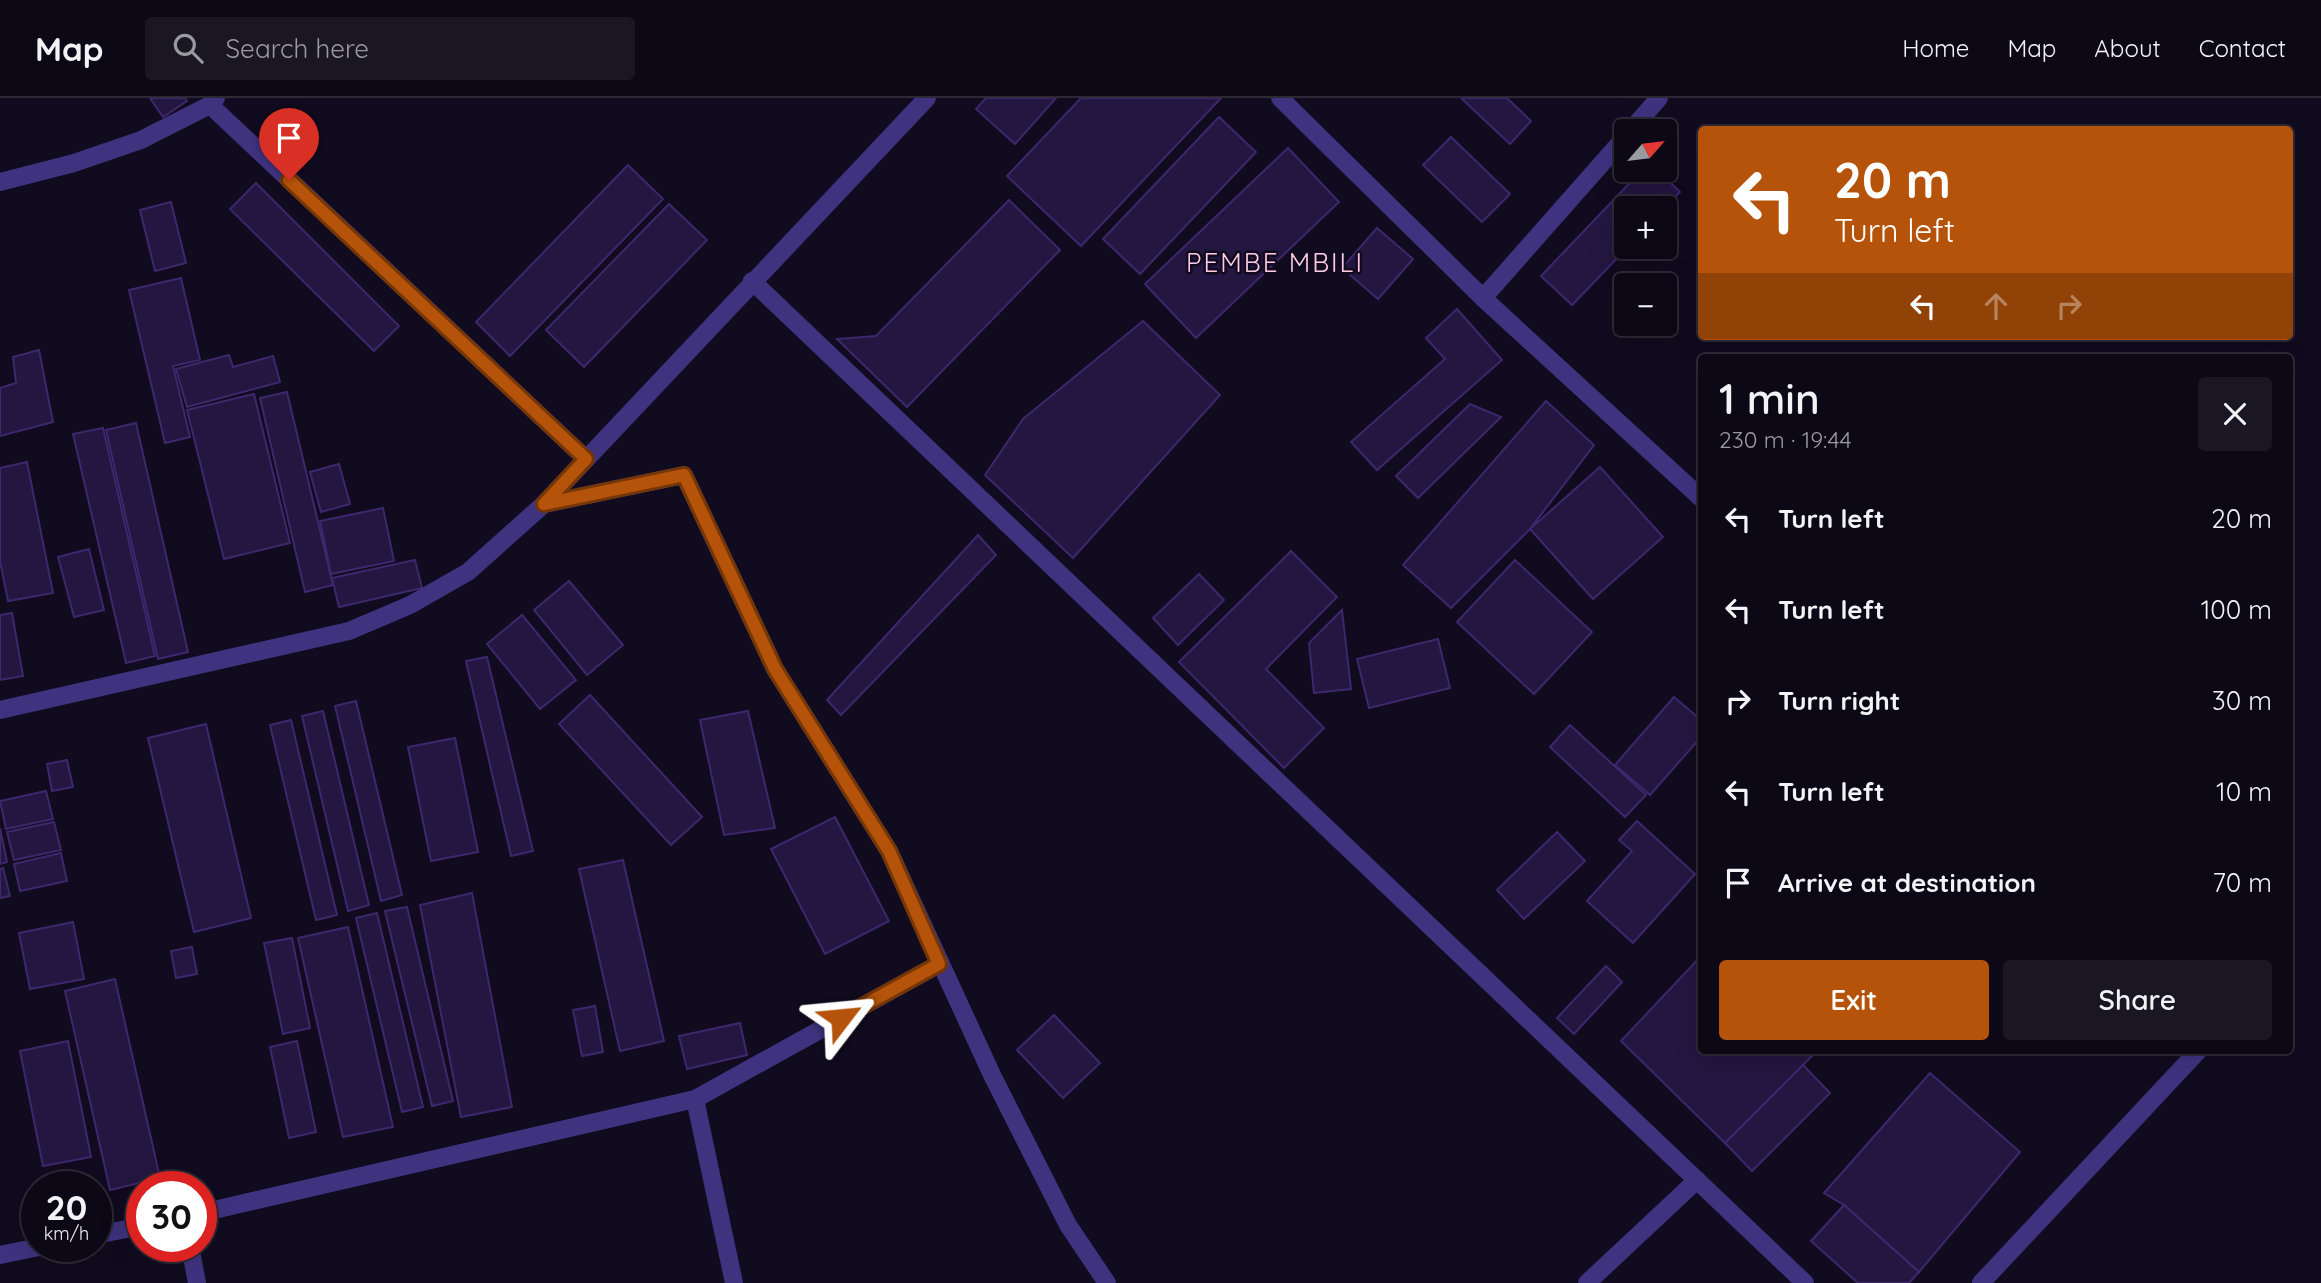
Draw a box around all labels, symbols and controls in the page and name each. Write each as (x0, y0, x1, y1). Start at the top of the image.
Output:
search box (145, 17, 635, 80)
text: Map (35, 28, 103, 69)
icon: search (169, 29, 207, 67)
text: Search here (225, 32, 369, 65)
text: Home (1902, 33, 1969, 63)
text: Map (2007, 33, 2056, 63)
text: About (2094, 33, 2161, 63)
text: Contact (2199, 33, 2286, 63)
pin (259, 108, 319, 180)
icon: arrive (270, 119, 308, 157)
north arrow (1614, 119, 1676, 182)
map controls (1614, 119, 1677, 336)
text: 20 m (1834, 149, 1951, 210)
icon: left (1719, 154, 1810, 245)
button: + (1614, 196, 1677, 259)
text: Turn left (1834, 210, 1955, 250)
district label: PEMBE MBILI (1186, 246, 1364, 279)
button: − (1614, 273, 1677, 336)
icon: left (1904, 287, 1942, 325)
icon: ahead (1977, 287, 2015, 325)
icon: right (2050, 287, 2088, 325)
text: 1 min (1719, 372, 1820, 425)
button: close (2198, 377, 2272, 451)
text: 230 m · 19:44 (1719, 425, 1852, 454)
icon: left (1719, 500, 1757, 538)
text: Turn left (1778, 502, 1885, 535)
text: 20 m (2211, 502, 2272, 535)
icon: left (1719, 591, 1757, 629)
text: Turn left (1778, 593, 1885, 626)
text: 100 m (2201, 593, 2272, 626)
icon: right (1719, 682, 1757, 720)
text: Turn right (1778, 684, 1900, 717)
text: 30 m (2212, 684, 2272, 717)
icon: left (1719, 773, 1757, 811)
text: Turn left (1778, 775, 1885, 808)
text: 10 m (2216, 775, 2272, 808)
icon: arrive (1719, 864, 1757, 902)
text: Arrive at destination (1778, 866, 2036, 899)
text: 70 m (2212, 866, 2272, 899)
button: Exit (1719, 960, 1989, 1040)
button: Share (2003, 960, 2272, 1040)
position arrow (804, 981, 878, 1055)
speed limit sign: 30 (126, 1171, 217, 1262)
text: 20 (46, 1185, 87, 1229)
text: km/h (44, 1222, 89, 1245)

